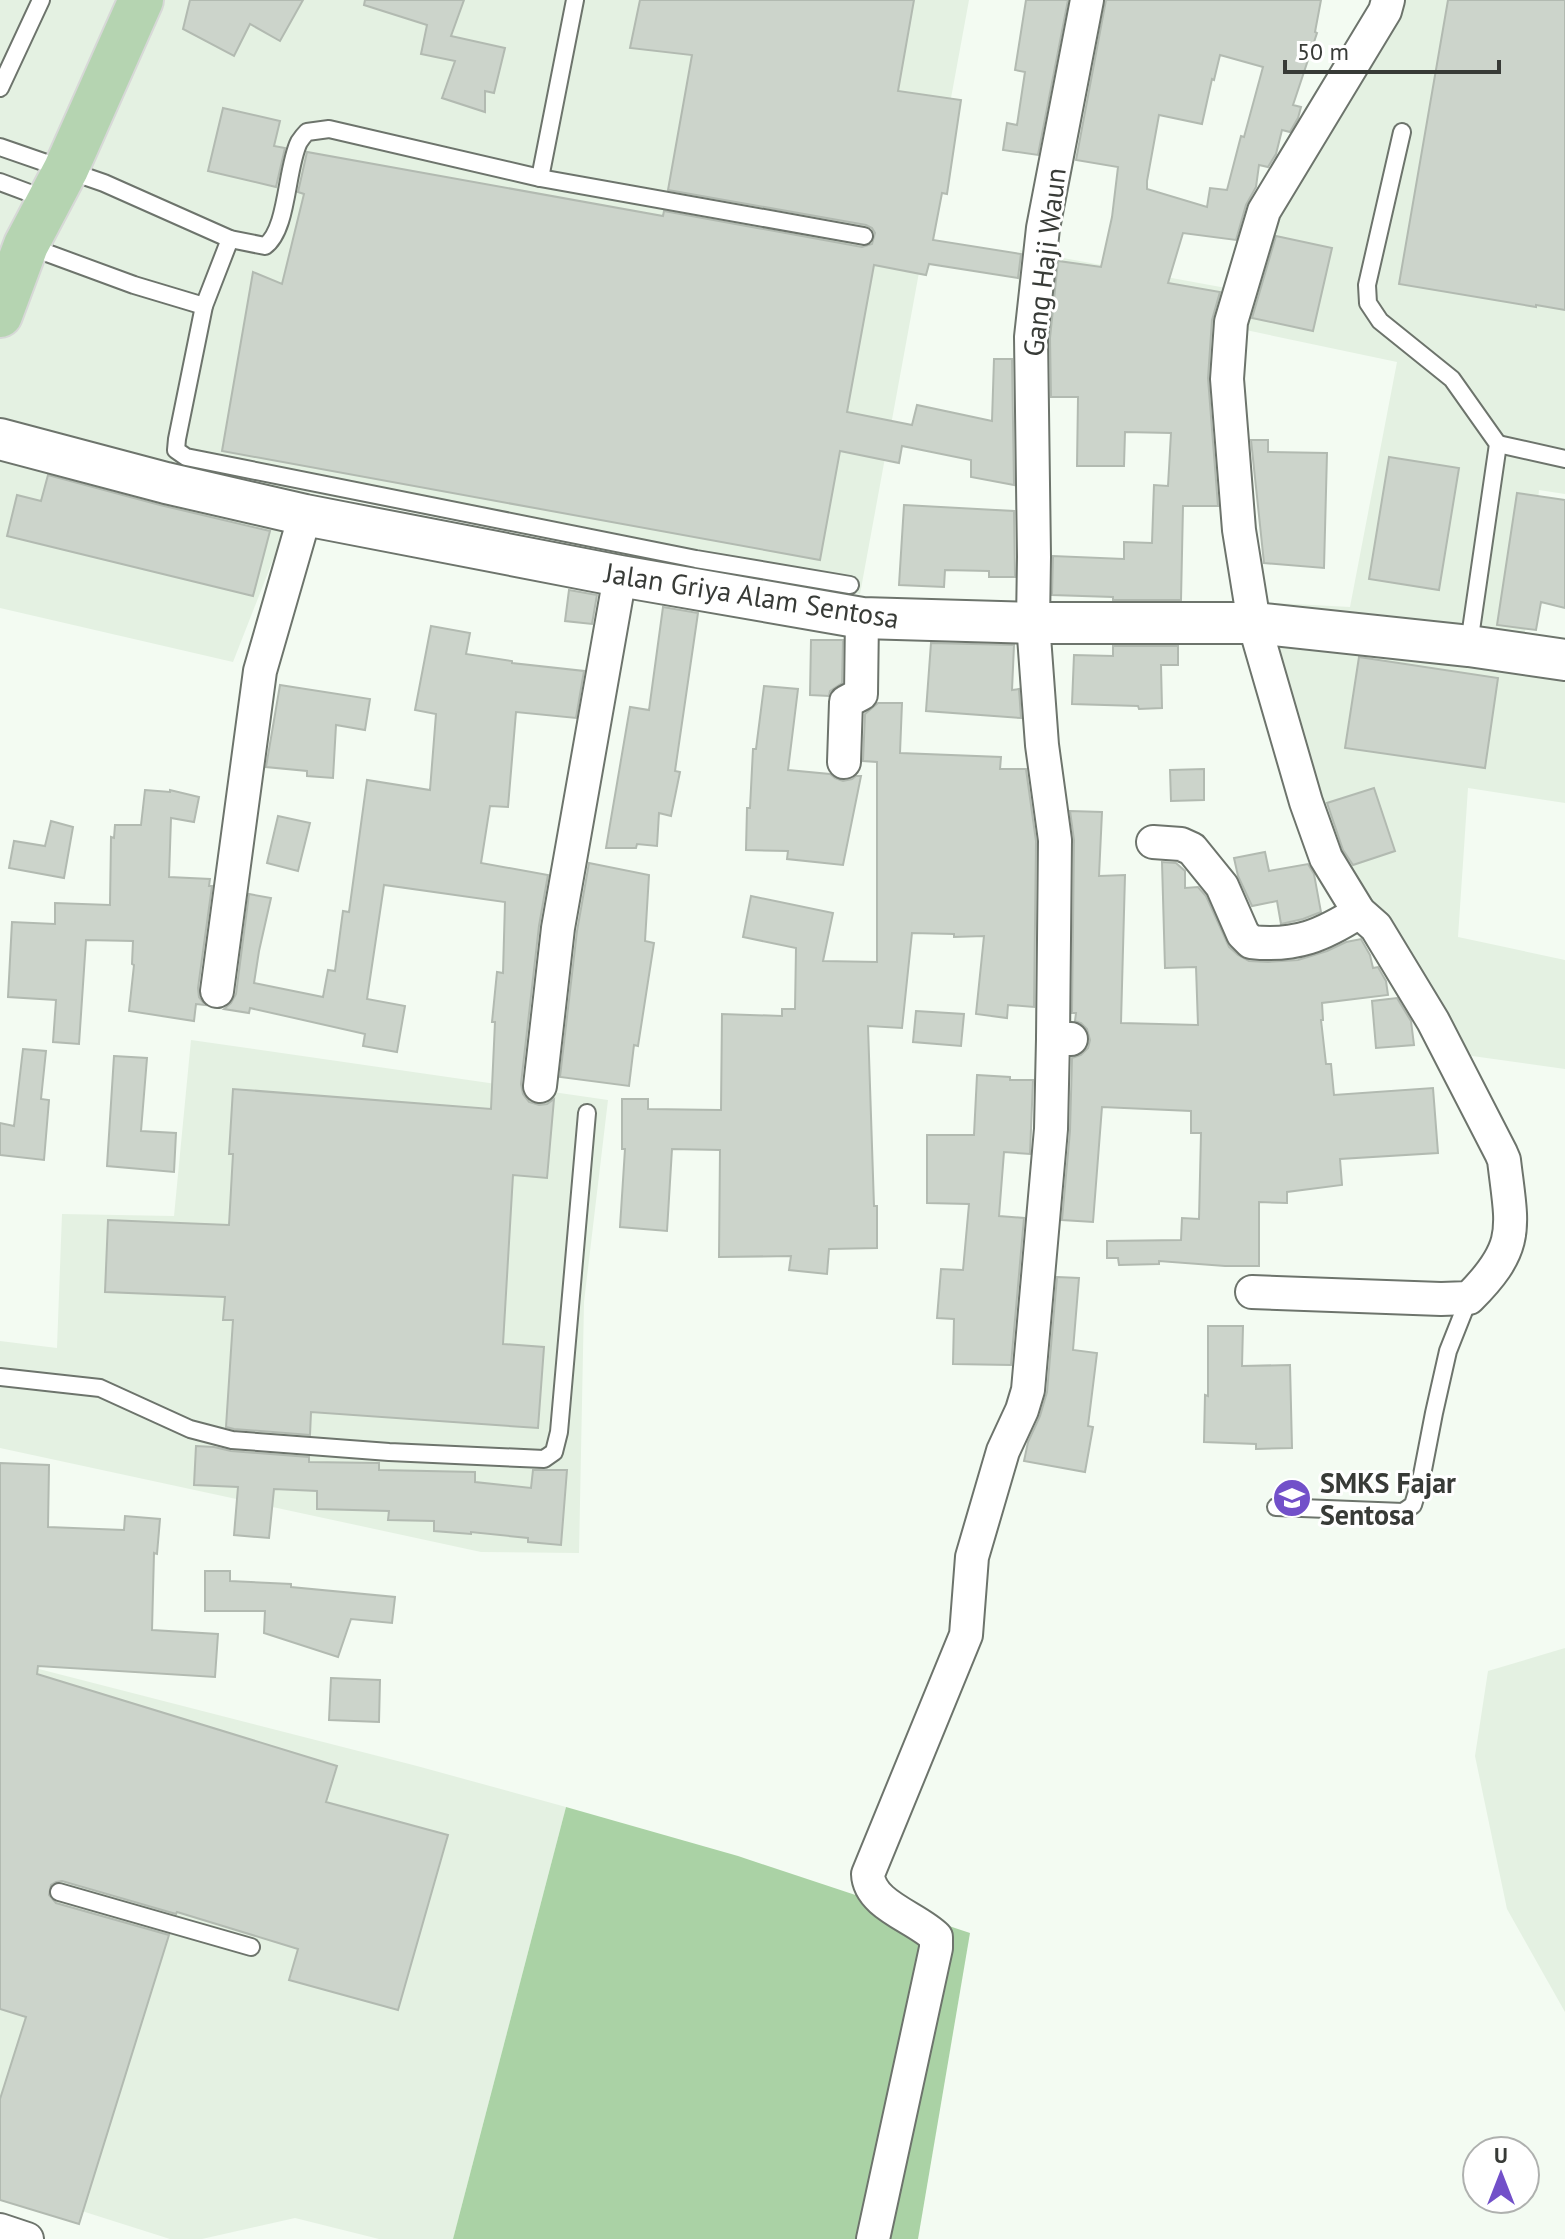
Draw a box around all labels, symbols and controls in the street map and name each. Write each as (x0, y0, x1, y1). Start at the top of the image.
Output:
scale bar (1285, 24, 1499, 74)
text: 50 m (1297, 36, 1349, 67)
street label: Gang Haji Waun (1014, 166, 1074, 358)
street label: Jalan Griya Alam Sentosa (601, 553, 902, 637)
place label: SMKS Fajar Sentosa (1320, 1464, 1456, 1533)
school or university icon: SMKS Fajar Sentosa (1271, 1477, 1313, 1519)
north arrow (1461, 2135, 1541, 2215)
text: U (1494, 2141, 1508, 2169)

